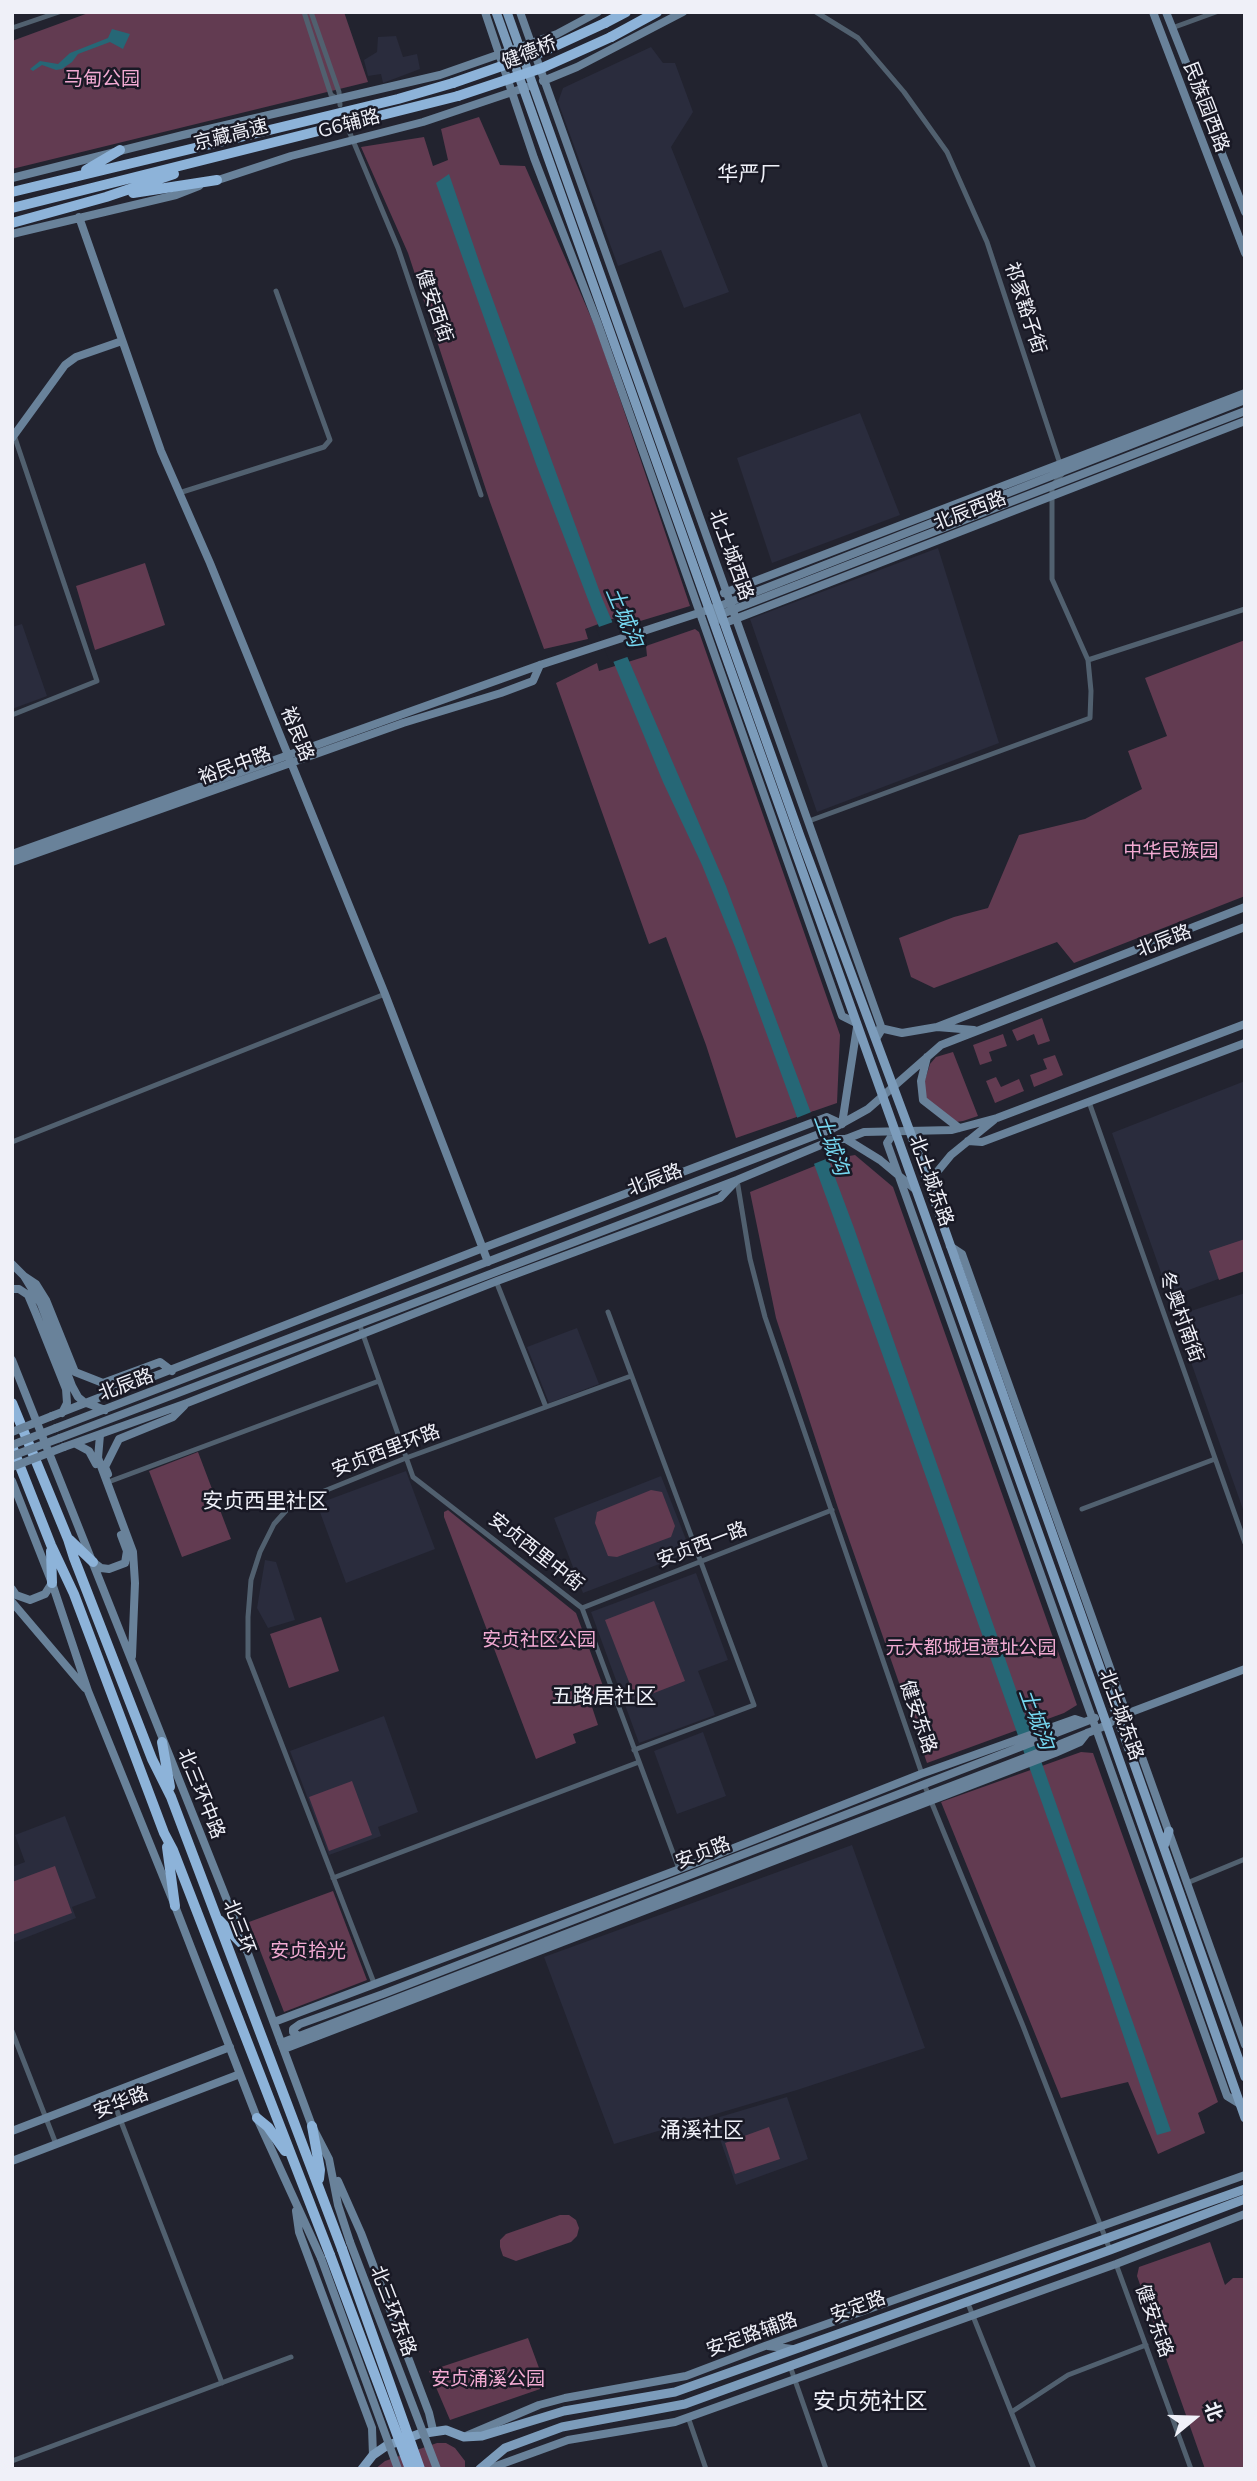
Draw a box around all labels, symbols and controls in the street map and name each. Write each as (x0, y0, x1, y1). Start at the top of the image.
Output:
street label: 健德桥 (498, 32, 560, 74)
street label: 民族园西路 (1178, 59, 1234, 155)
park label: 马甸公园 (64, 68, 140, 90)
street label: G6辅路 (315, 105, 383, 143)
street label: 京藏高速 (191, 115, 271, 155)
district label: 华严厂 (718, 162, 780, 188)
street label: 祁家豁子街 (999, 259, 1051, 357)
street label: 健安西街 (411, 266, 457, 346)
street label: 北辰西路 (930, 487, 1010, 535)
street label: 北土城西路 (704, 506, 758, 604)
water label: 土城沟 (600, 583, 648, 651)
street label: 裕民路 (276, 703, 318, 765)
street label: 裕民中路 (195, 742, 275, 790)
park label: 中华民族园 (1124, 840, 1218, 862)
street label: 北辰路 (1133, 920, 1195, 962)
water label: 土城沟 (808, 1111, 854, 1179)
street label: 北土城东路 (904, 1132, 958, 1230)
street label: 北辰路 (624, 1159, 686, 1201)
street label: 冬奥村南街 (1154, 1268, 1208, 1366)
street label: 北辰路 (95, 1364, 157, 1406)
street label: 安贞西里环路 (329, 1420, 443, 1482)
district label: 安贞西里社区 (202, 1489, 328, 1515)
street label: 安贞西里中街 (484, 1508, 588, 1596)
street label: 安贞西一路 (654, 1517, 750, 1573)
park label: 安贞社区公园 (482, 1629, 596, 1651)
park label: 元大都城垣遗址公园 (886, 1637, 1056, 1659)
street label: 北土城东路 (1094, 1666, 1148, 1764)
street label: 健安东路 (895, 1677, 941, 1757)
district label: 五路居社区 (552, 1684, 656, 1710)
water label: 土城沟 (1013, 1685, 1059, 1753)
street label: 北三环中路 (173, 1746, 229, 1842)
street label: 安贞路 (672, 1832, 734, 1874)
street label: 北三环 (218, 1896, 260, 1958)
park label: 安贞拾光 (270, 1940, 346, 1962)
street label: 安华路 (90, 2082, 152, 2124)
district label: 涌溪社区 (660, 2118, 744, 2144)
street label: 北三环东路 (365, 2263, 421, 2359)
street label: 健安东路 (1130, 2281, 1178, 2361)
street label: 安定路 (827, 2287, 889, 2327)
street label: 安定路辅路 (703, 2308, 801, 2362)
park label: 安贞涌溪公园 (431, 2368, 545, 2390)
north arrow (1159, 2383, 1229, 2453)
district label: 安贞苑社区 (813, 2388, 927, 2416)
text: 北 (1199, 2398, 1228, 2424)

